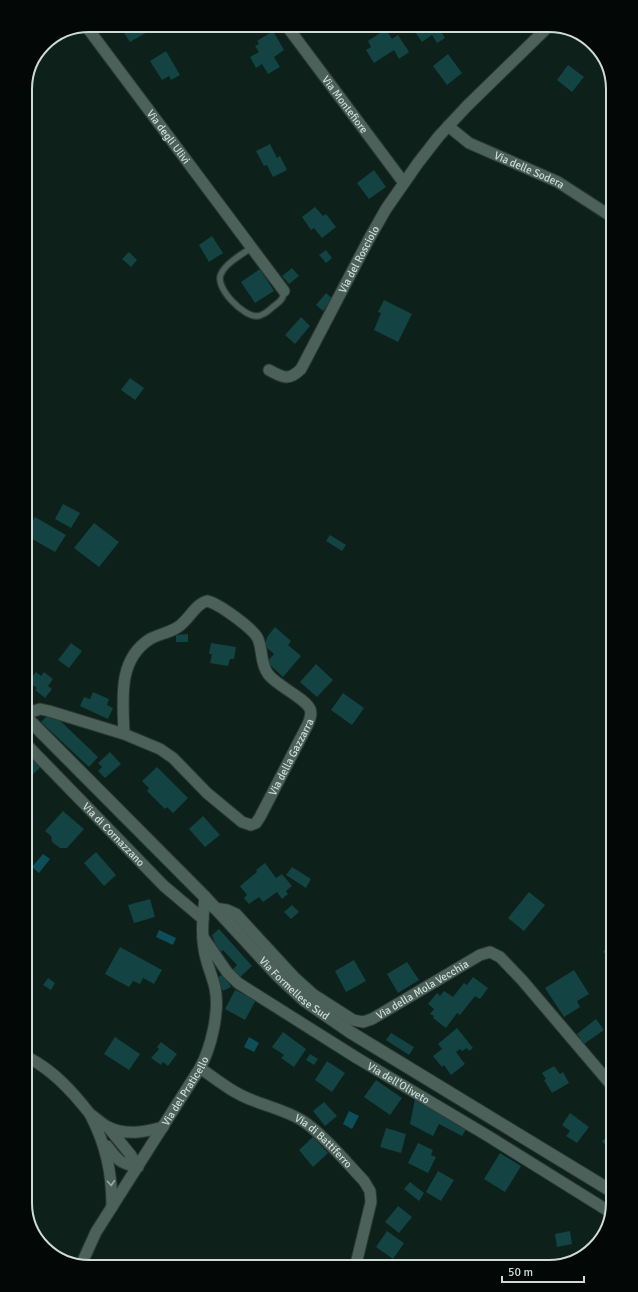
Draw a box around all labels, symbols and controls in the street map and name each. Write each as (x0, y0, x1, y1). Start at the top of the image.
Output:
street label: Via Montefiore (319, 73, 371, 136)
street label: Via degli Ulivi (144, 107, 193, 167)
street label: Via delle Sodera (492, 149, 567, 192)
street label: Via del Rosciolo (336, 223, 382, 295)
street label: Via della Gazzarra (266, 717, 317, 798)
street label: Via di Cornazzano (80, 800, 147, 869)
street label: Via Formellese Sud (256, 954, 332, 1023)
street label: Via della Mola Vecchia (374, 957, 471, 1022)
street label: Via del Praticello (159, 1054, 212, 1128)
street label: Via dell'Oliveto (365, 1060, 432, 1107)
street label: Via di Battiferro (292, 1111, 355, 1171)
one-way arrow (107, 1180, 116, 1186)
scale bar (502, 1258, 584, 1284)
text: 50 m (508, 1265, 533, 1280)

